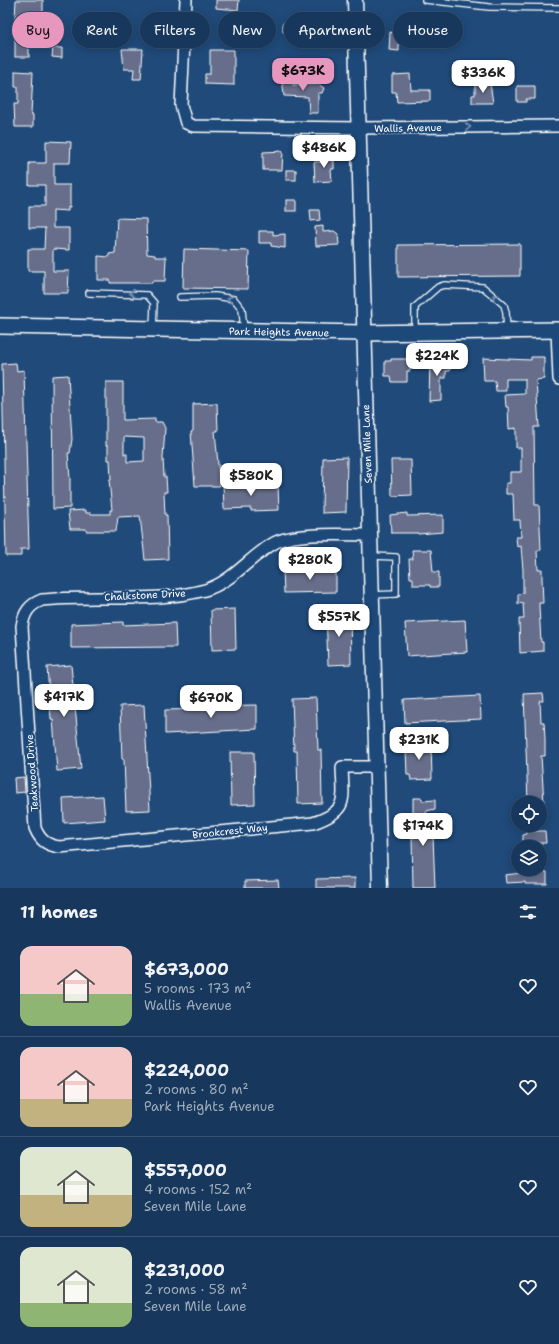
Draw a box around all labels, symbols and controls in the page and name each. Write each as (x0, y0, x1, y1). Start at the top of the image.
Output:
chip: Buy (12, 12, 64, 48)
chip: Rent (72, 12, 132, 48)
chip: Filters (140, 12, 210, 48)
chip: New (218, 12, 276, 48)
chip: Apartment (284, 12, 385, 48)
chip: House (393, 12, 463, 48)
pin: $673K (275, 58, 331, 92)
pin: $336K (455, 60, 511, 94)
text: $673K (281, 62, 325, 79)
text: $336K (461, 64, 505, 81)
street label: Wallis Avenue (374, 121, 442, 135)
one-way arrow (465, 123, 471, 131)
pin: $486K (296, 135, 352, 169)
text: $486K (302, 139, 346, 156)
one-way arrow (129, 289, 135, 297)
one-way arrow (492, 294, 499, 301)
one-way arrow (227, 295, 234, 304)
street label: Park Heights Avenue (229, 325, 330, 339)
pin: $224K (409, 343, 465, 377)
text: $224K (415, 347, 459, 364)
street label: Seven Mile Lane (359, 404, 375, 484)
pin: $580K (223, 463, 279, 497)
text: $580K (229, 467, 273, 484)
pin: $280K (282, 547, 338, 581)
text: $280K (288, 551, 332, 568)
street label: Chalkstone Drive (104, 586, 186, 604)
pin: $557K (311, 604, 367, 638)
text: $557K (318, 608, 360, 625)
pin: $417K (36, 684, 92, 718)
pin: $670K (183, 685, 239, 719)
text: $417K (44, 688, 84, 705)
text: $670K (189, 689, 233, 706)
pin: $231K (391, 727, 447, 761)
text: $231K (399, 731, 439, 748)
street label: Teakwood Drive (23, 734, 41, 812)
map controls (511, 796, 547, 876)
button: locate (511, 796, 547, 832)
pin: $174K (395, 813, 451, 847)
text: $174K (402, 817, 444, 834)
street label: Brookcrest Way (192, 821, 268, 841)
button: layers (511, 840, 547, 876)
text: 11 homes (20, 901, 98, 923)
icon: filters (517, 901, 539, 923)
text: $673,000 (144, 958, 229, 980)
icon: home (52, 962, 100, 1010)
icon: heart (517, 975, 539, 997)
text: 5 rooms · 173 m² (144, 980, 251, 997)
text: Wallis Avenue (144, 997, 232, 1014)
text: $224,000 (144, 1059, 229, 1081)
icon: home (52, 1063, 100, 1111)
icon: heart (517, 1076, 539, 1098)
text: 2 rooms · 80 m² (144, 1081, 248, 1098)
text: Park Heights Avenue (144, 1098, 275, 1115)
text: $557,000 (144, 1159, 227, 1181)
icon: home (52, 1163, 100, 1211)
icon: heart (517, 1176, 539, 1198)
text: 4 rooms · 152 m² (144, 1181, 252, 1198)
text: Seven Mile Lane (144, 1198, 247, 1215)
text: $231,000 (144, 1259, 225, 1281)
icon: home (52, 1263, 100, 1311)
icon: heart (517, 1276, 539, 1298)
text: 2 rooms · 58 m² (144, 1281, 247, 1298)
text: Seven Mile Lane (144, 1298, 247, 1315)

